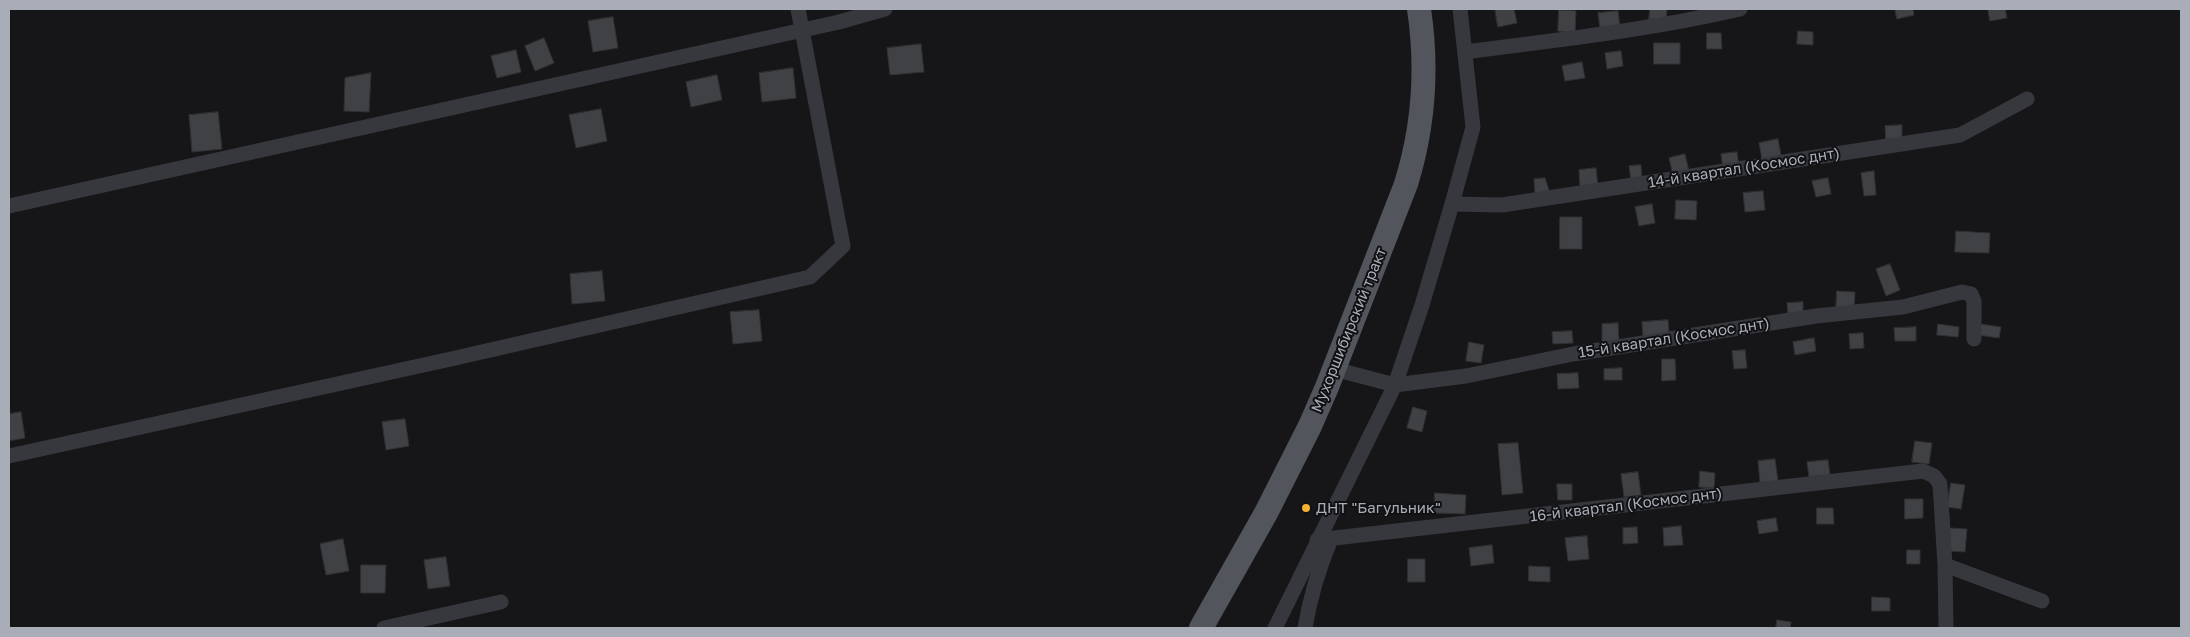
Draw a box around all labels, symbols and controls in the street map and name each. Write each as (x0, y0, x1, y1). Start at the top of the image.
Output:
street label: 14-й квартал (Космос днт) (1647, 144, 1841, 192)
street label: Мухоршибирский тракт (1308, 245, 1390, 415)
street label: 15-й квартал (Космос днт) (1577, 314, 1771, 362)
street label: 16-й квартал (Космос днт) (1529, 484, 1723, 526)
place label: ДНТ "Багульник" (1316, 499, 1441, 517)
marker: ДНТ "Багульник" (1300, 502, 1312, 514)

